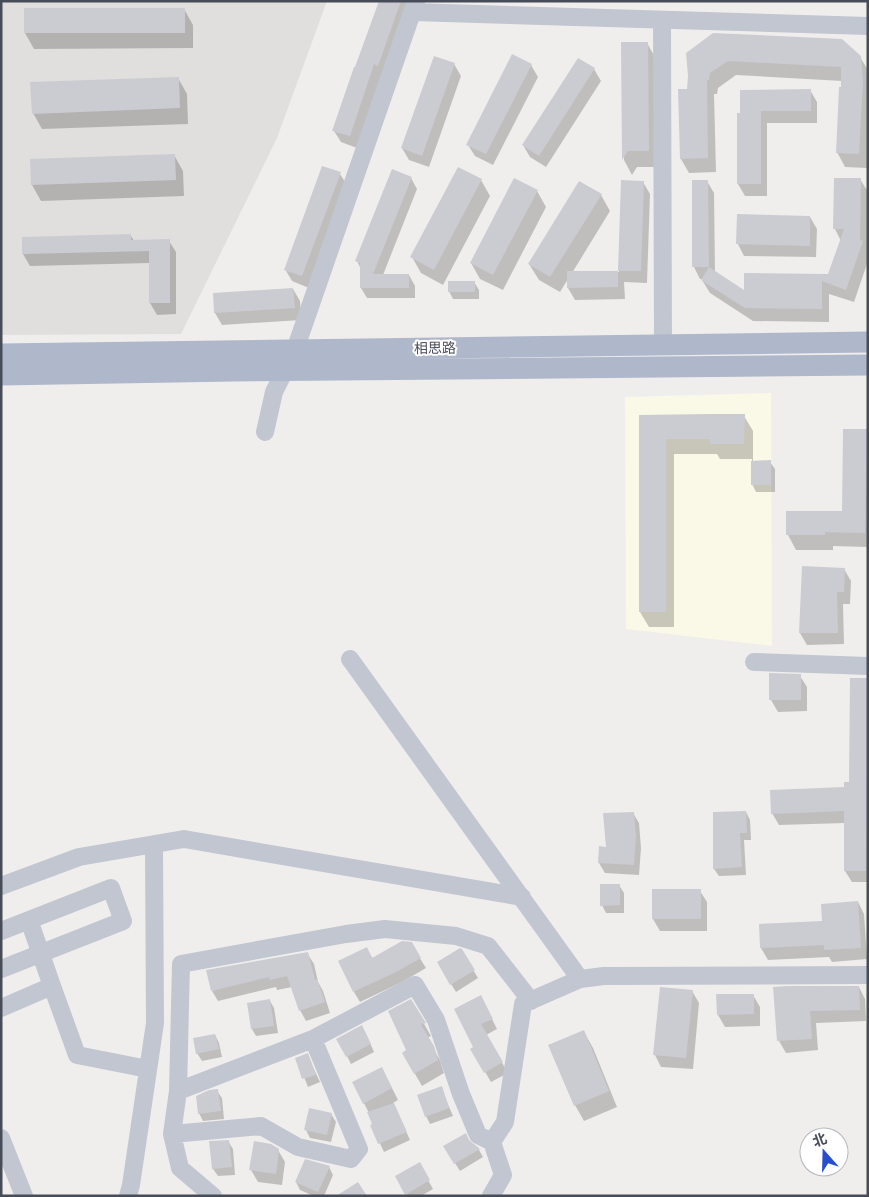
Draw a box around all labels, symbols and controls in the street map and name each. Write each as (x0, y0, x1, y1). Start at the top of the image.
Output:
street label: 相思路 (414, 340, 456, 356)
north arrow (799, 1127, 849, 1177)
text: 北 (810, 1130, 829, 1150)

